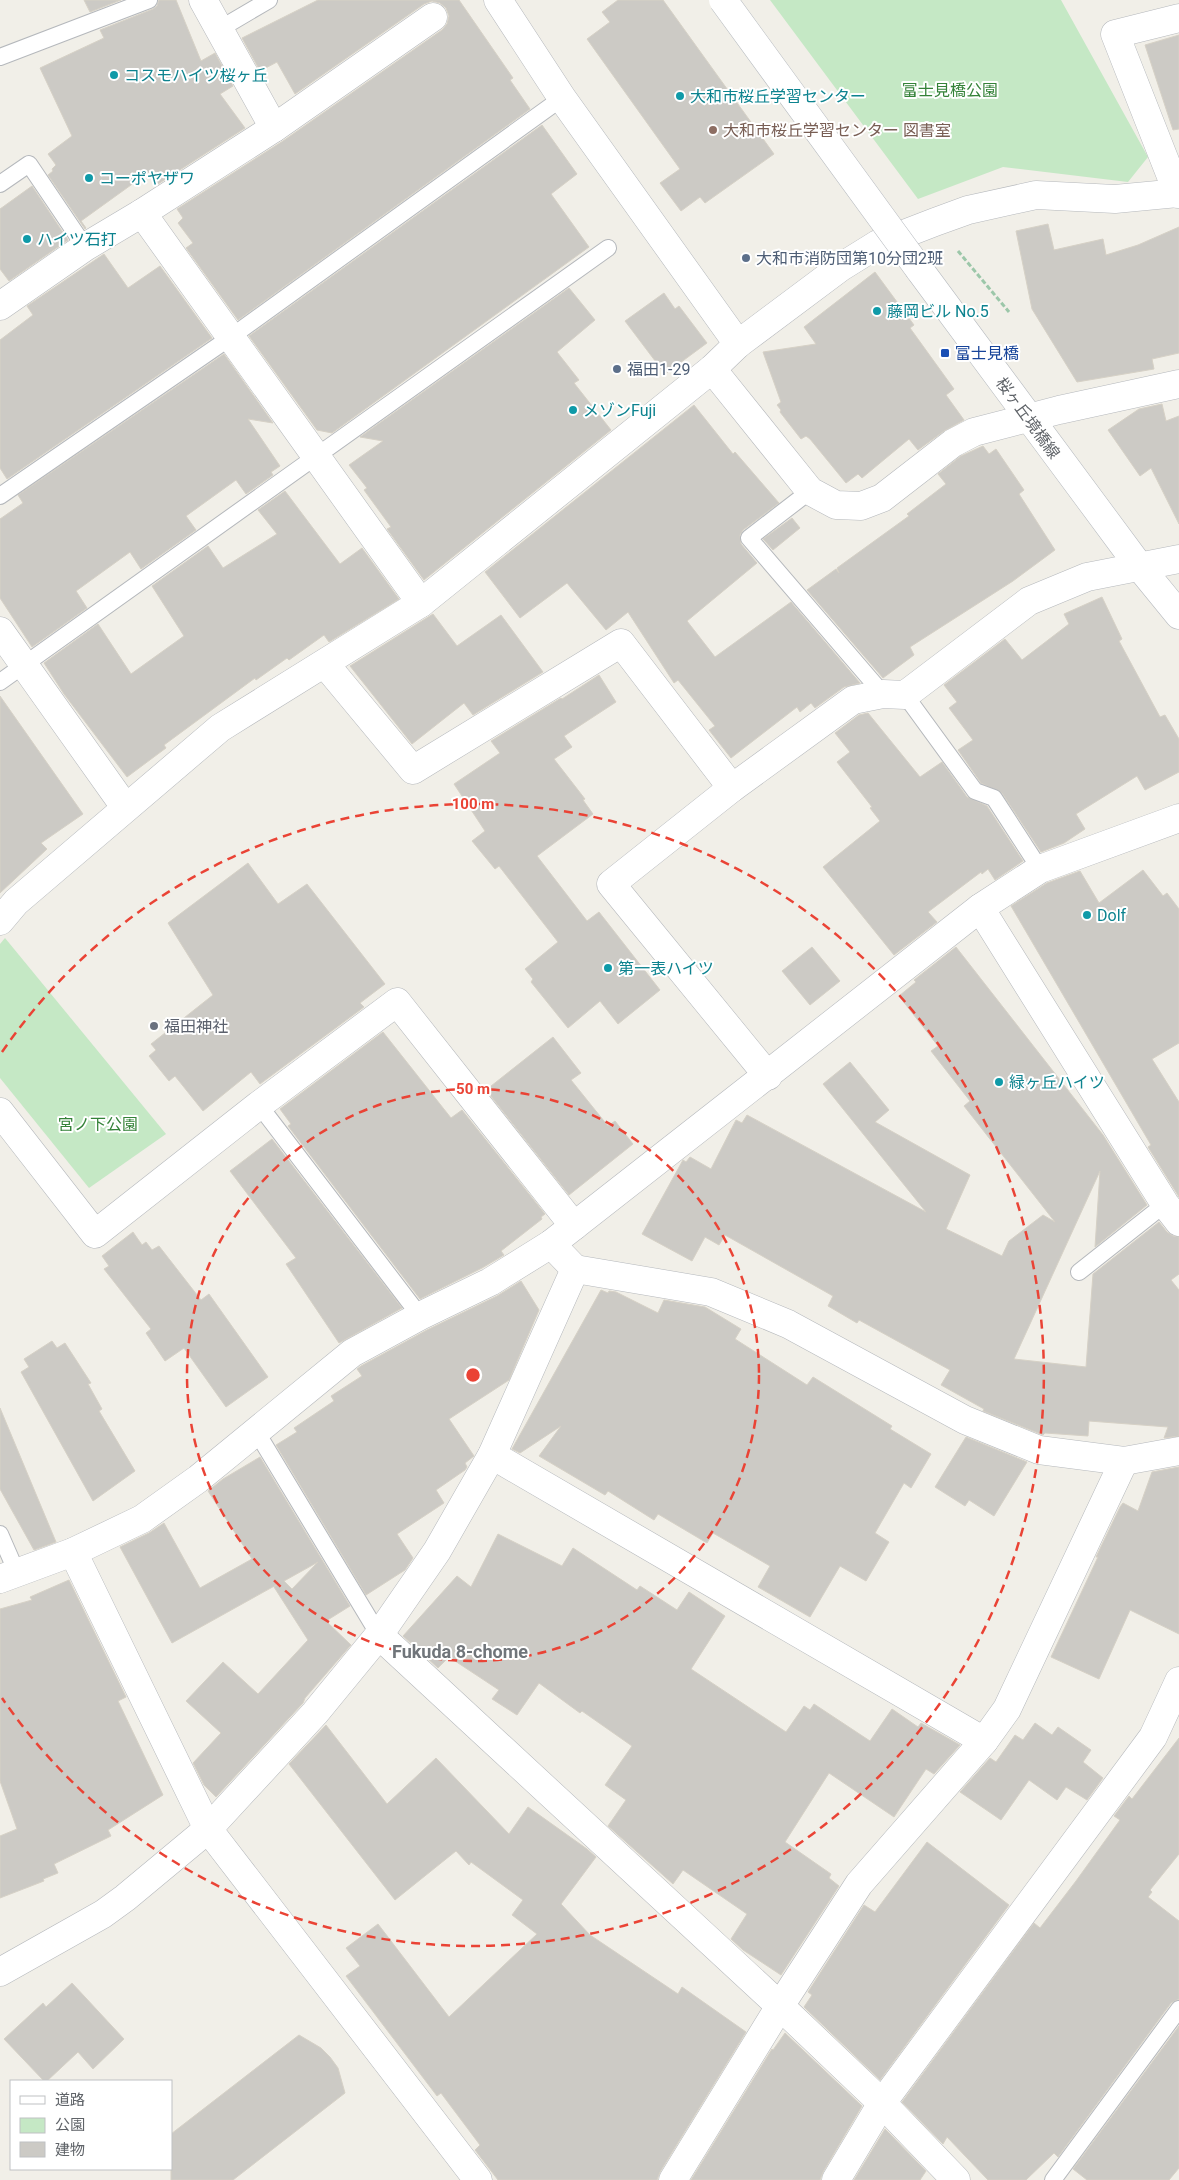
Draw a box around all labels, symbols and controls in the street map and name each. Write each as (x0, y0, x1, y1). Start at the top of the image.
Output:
place label: コスモハイツ桜ヶ丘 (124, 66, 268, 85)
marker: コスモハイツ桜ヶ丘 (108, 69, 120, 81)
park label: 富士見橋公園 (902, 81, 998, 100)
place label: 大和市桜丘学習センター (690, 87, 866, 106)
marker: 大和市桜丘学習センター (674, 90, 686, 102)
place label: 大和市桜丘学習センター 図書室 (723, 121, 951, 140)
marker: 大和市桜丘学習センター 図書室 (707, 124, 719, 136)
place label: コーポヤザワ (99, 169, 195, 188)
marker: コーポヤザワ (83, 172, 95, 184)
place label: ハイツ石打 (37, 230, 117, 249)
marker: ハイツ石打 (21, 233, 33, 245)
place label: 大和市消防団第10分団2班 (756, 249, 943, 268)
marker: 大和市消防団第10分団2班 (740, 252, 752, 264)
place label: 藤岡ビル No.5 (887, 302, 989, 321)
marker: 藤岡ビル No.5 (871, 305, 883, 317)
place label: 富士見橋 (955, 344, 1019, 363)
marker: 富士見橋 (939, 347, 951, 359)
place label: 福田1-29 (627, 360, 690, 379)
marker: 福田1-29 (611, 363, 623, 375)
street label: 桜ヶ丘境橋線 (992, 374, 1064, 462)
place label: メゾンFuji (583, 401, 656, 420)
marker: メゾンFuji (567, 404, 579, 416)
text: 100 m (452, 795, 494, 813)
place label: Dolf (1097, 906, 1127, 925)
marker: Dolf (1081, 909, 1093, 921)
place label: 第一表ハイツ (618, 959, 714, 978)
marker: 第一表ハイツ (602, 962, 614, 974)
place label: 福田神社 (164, 1017, 228, 1036)
marker: 福田神社 (148, 1020, 160, 1032)
place label: 緑ヶ丘ハイツ (1009, 1073, 1105, 1092)
marker: 緑ヶ丘ハイツ (993, 1076, 1005, 1088)
text: 50 m (456, 1080, 490, 1098)
park label: 宮ノ下公園 (58, 1115, 138, 1134)
centre of rings (464, 1366, 482, 1384)
district label: Fukuda 8-chome (392, 1641, 528, 1662)
legend (10, 2080, 172, 2170)
text: 道路 (55, 2091, 85, 2109)
text: 公園 (55, 2116, 85, 2134)
text: 建物 (55, 2141, 85, 2159)

